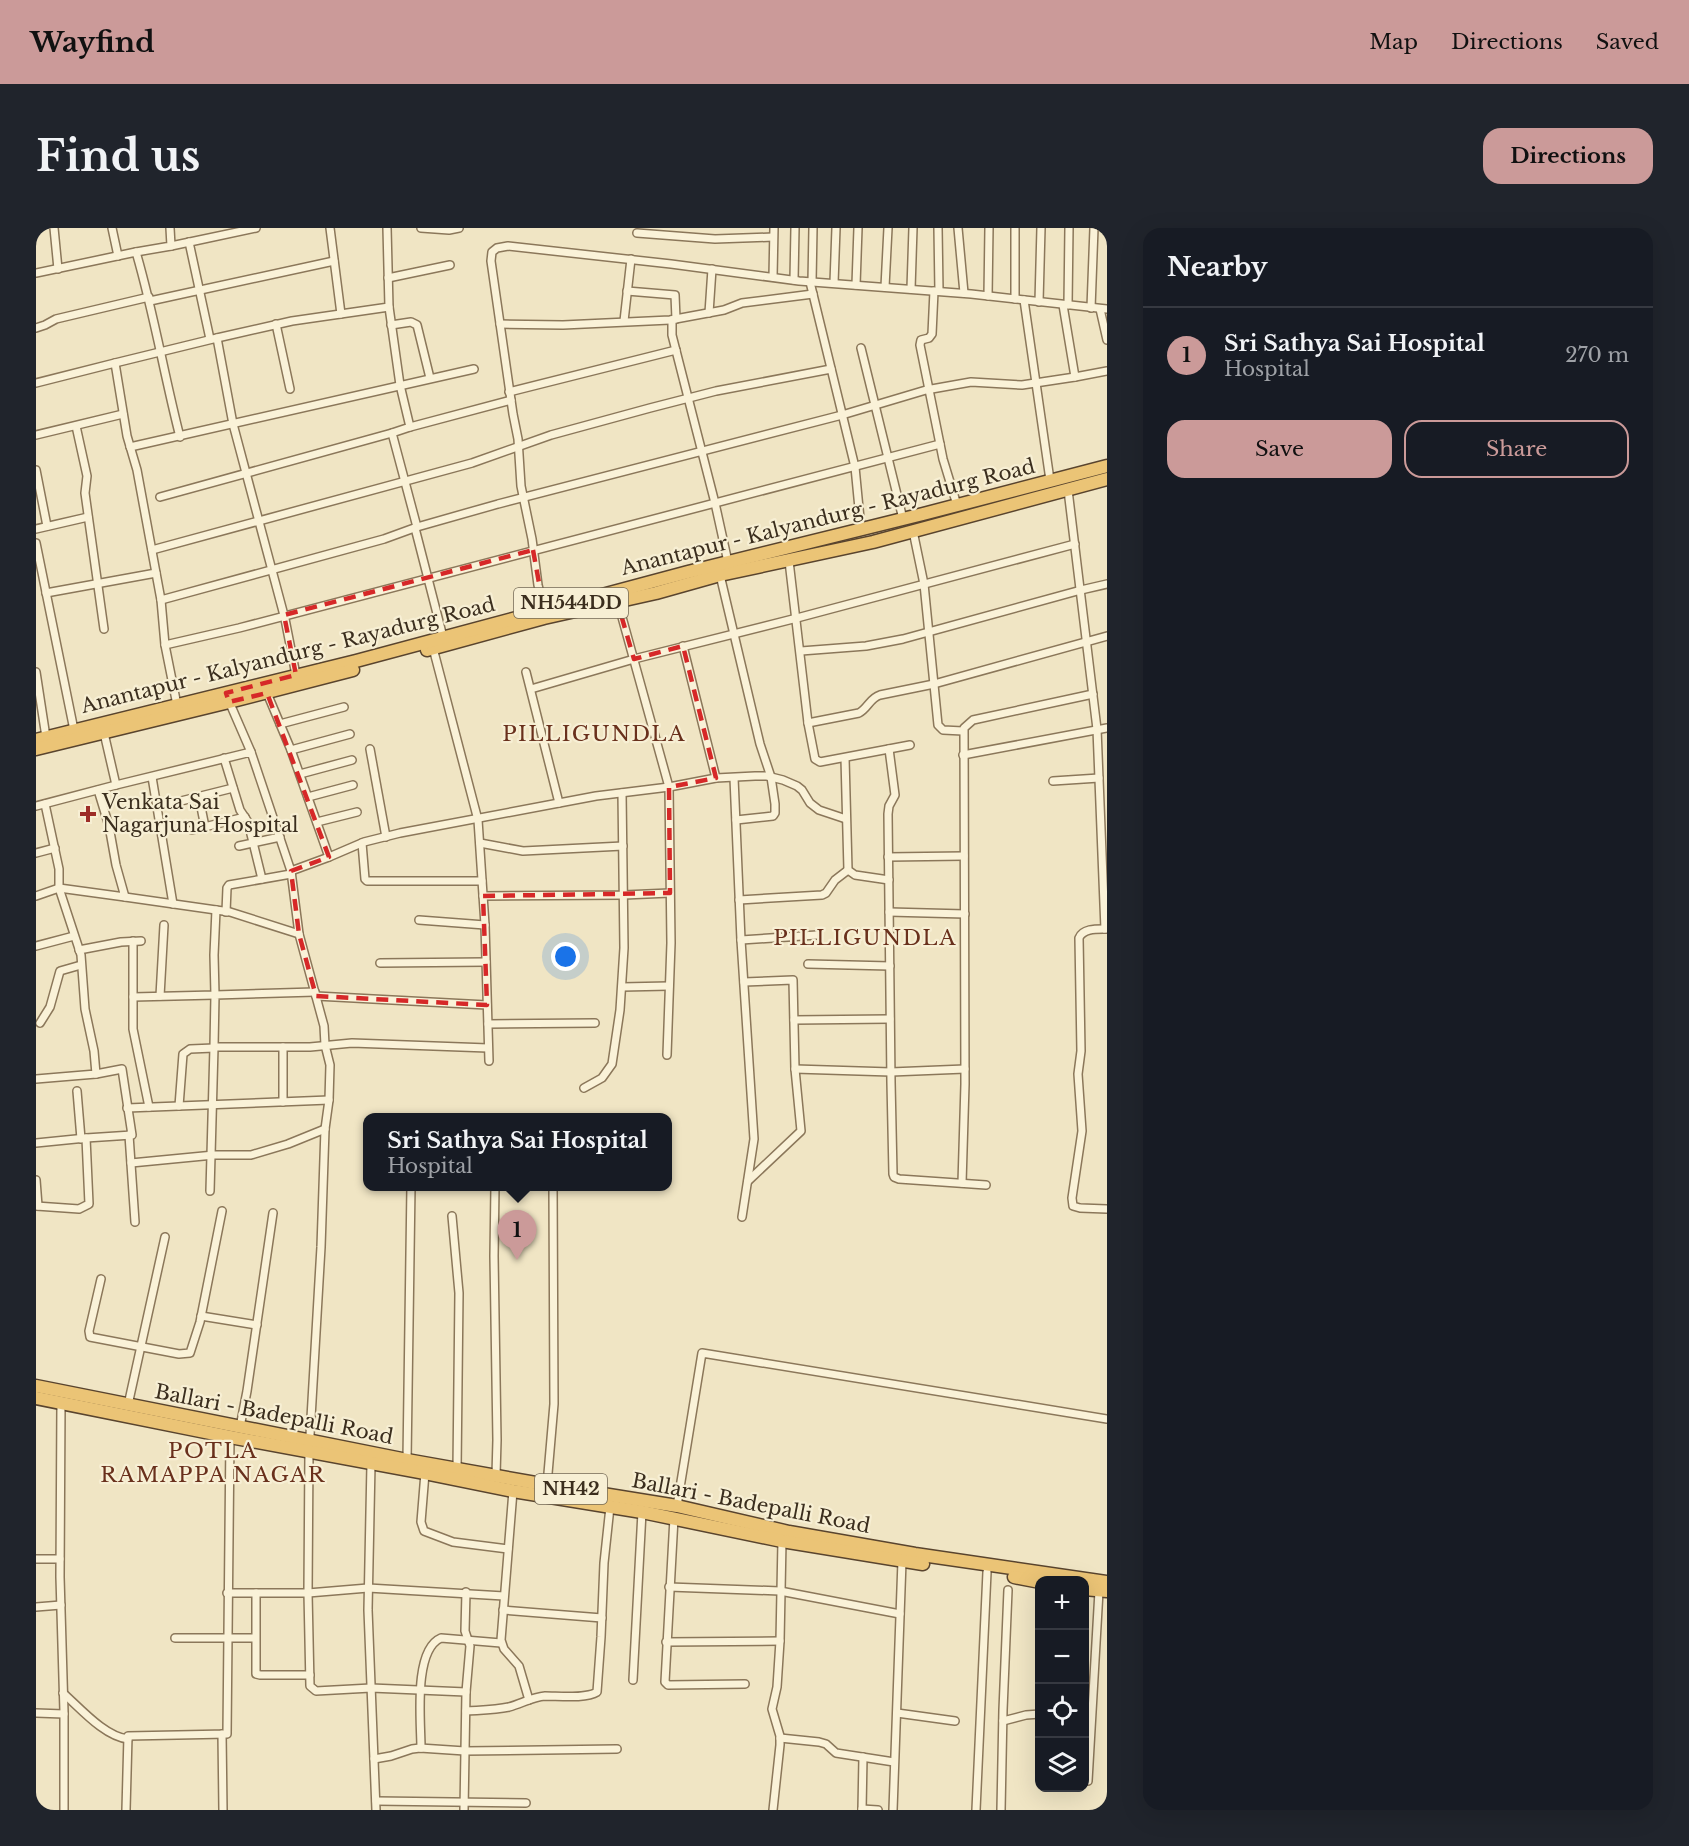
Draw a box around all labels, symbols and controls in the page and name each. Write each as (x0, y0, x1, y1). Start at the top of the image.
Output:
text: Wayfind (30, 25, 155, 60)
text: Map (1369, 29, 1418, 55)
text: Directions (1451, 29, 1563, 55)
text: Saved (1596, 29, 1659, 55)
button: Directions (1483, 128, 1653, 184)
text: Find us (36, 130, 200, 182)
text: Nearby (1167, 251, 1268, 283)
text: Sri Sathya Sai Hospital (1224, 330, 1485, 357)
text: 1 (1182, 343, 1191, 367)
text: 270 m (1565, 343, 1629, 367)
text: Hospital (1224, 357, 1310, 381)
button: Save (1167, 420, 1392, 478)
button: Share (1404, 420, 1629, 478)
street label: Anantapur - Kalyandurg - Rayadurg Road (617, 454, 1038, 580)
road number: NH544DD (514, 588, 628, 618)
street label: Anantapur - Kalyandurg - Rayadurg Road (77, 592, 498, 718)
district label: PILLIGUNDLA (502, 721, 686, 747)
place label: Venkata Sai Nagarjuna Hospital (101, 790, 299, 837)
marker: Venkata Sai Nagarjuna Hospital (79, 805, 97, 823)
district label: PILLIGUNDLA (773, 925, 957, 951)
your location (551, 942, 580, 971)
popup (363, 1113, 672, 1191)
text: Sri Sathya Sai Hospital (387, 1127, 648, 1154)
text: Hospital (387, 1154, 473, 1178)
pin: 1 (498, 1210, 536, 1260)
street label: Ballari - Badepalli Road (153, 1379, 395, 1449)
district label: POTLA RAMAPPA NAGAR (100, 1438, 326, 1488)
street label: Ballari - Badepalli Road (630, 1468, 872, 1538)
road number: NH42 (535, 1474, 607, 1504)
map controls (1035, 1576, 1089, 1792)
button: + (1035, 1576, 1089, 1630)
button: − (1035, 1630, 1089, 1684)
button: locate (1035, 1684, 1089, 1738)
button: layers (1035, 1738, 1089, 1792)

